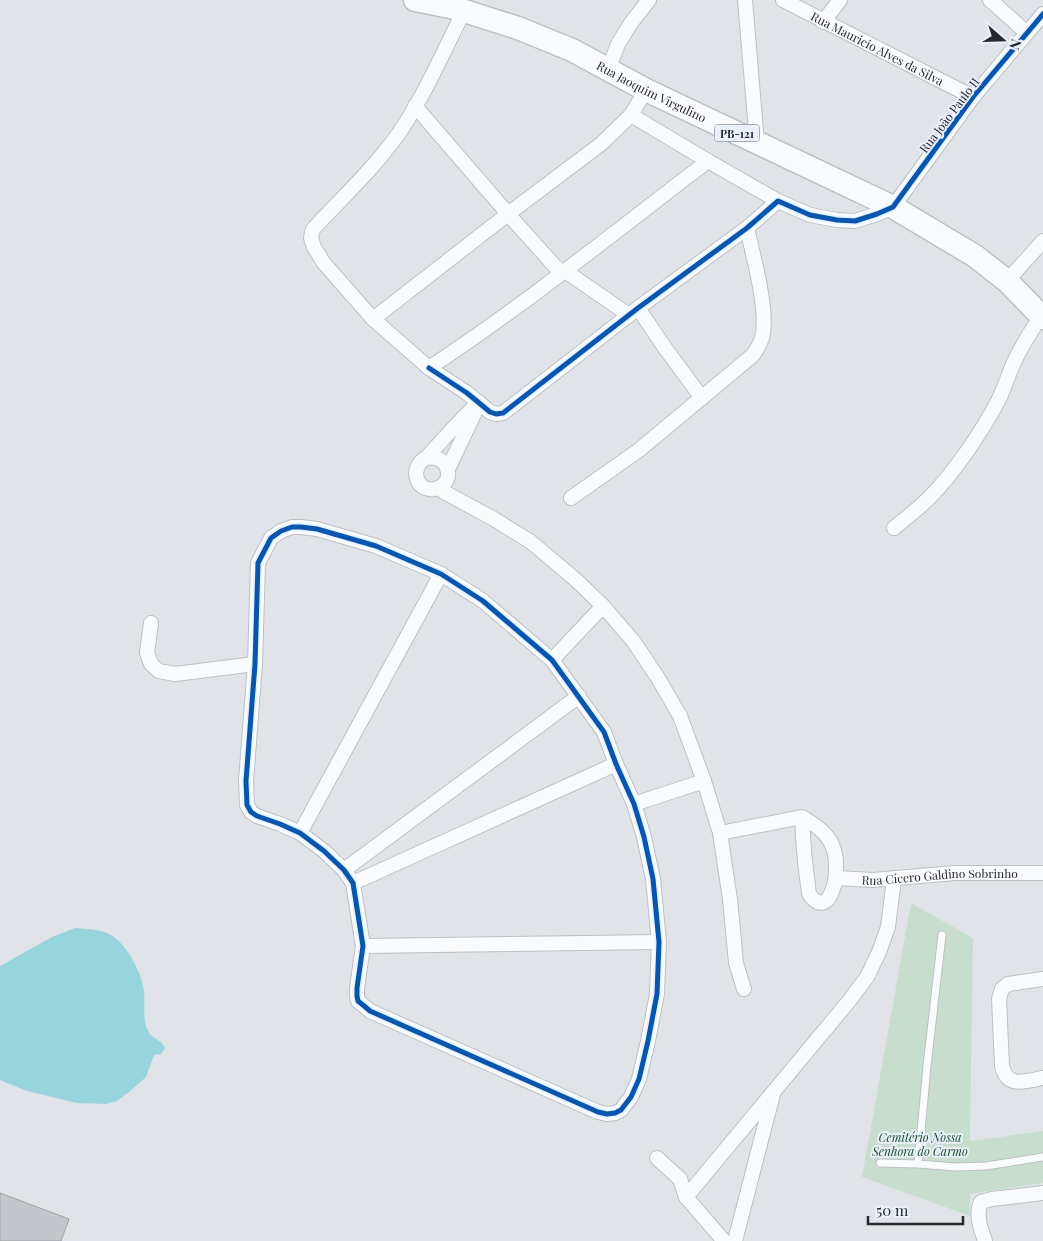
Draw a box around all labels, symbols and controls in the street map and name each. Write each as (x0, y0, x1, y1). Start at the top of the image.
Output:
street label: Rua Mauricio Alves da Silva (808, 8, 946, 89)
north arrow (978, 15, 1028, 65)
text: N (1005, 37, 1026, 53)
street label: Rua Jaoquim Virgulino (594, 57, 709, 126)
street label: Rua João Paulo II (915, 74, 983, 156)
road number: PB-121 (714, 125, 760, 142)
street label: Rua Cícero Galdino Sobrinho (861, 865, 1018, 888)
park label: Cemitério Nossa Senhora do Carmo (871, 1129, 968, 1159)
scale bar (868, 1194, 963, 1226)
text: 50 m (876, 1200, 909, 1220)

